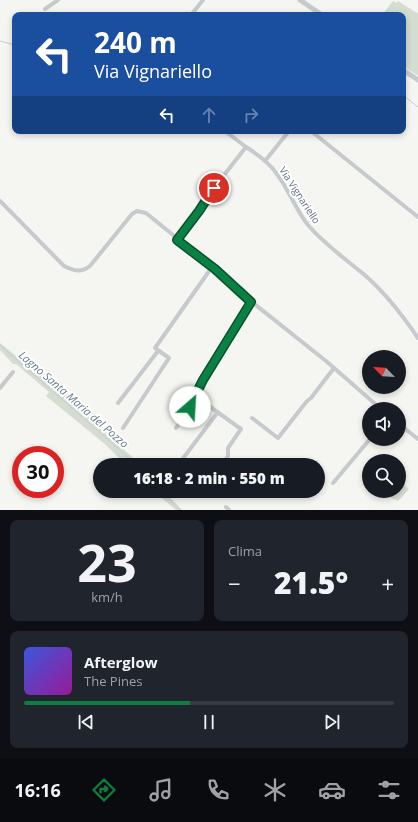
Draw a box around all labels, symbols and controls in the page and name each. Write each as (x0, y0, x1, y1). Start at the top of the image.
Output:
text: 240 m (94, 23, 177, 61)
icon: left (28, 28, 80, 80)
text: Via Vignariello (94, 59, 212, 83)
icon: left (156, 104, 178, 126)
icon: ahead (198, 104, 220, 126)
icon: right (240, 104, 262, 126)
street label: Via Vignariello (276, 164, 324, 226)
pin (197, 171, 231, 205)
icon: arrive (203, 177, 225, 199)
water label: Lagno Santa Maria del Pozzo (16, 347, 132, 451)
north arrow (362, 350, 406, 394)
map controls (362, 350, 406, 498)
position arrow (169, 386, 211, 428)
button: sound (362, 402, 406, 446)
speed limit sign: 30 (12, 446, 64, 498)
button: search (362, 454, 406, 498)
text: 16:18 · 2 min · 550 m (133, 468, 285, 488)
text: 23 (77, 526, 137, 597)
text: Clima (228, 542, 262, 560)
text: 21.5° (274, 562, 348, 603)
text: − (228, 568, 241, 598)
text: + (381, 568, 394, 598)
text: km/h (91, 588, 123, 606)
text: Afterglow (84, 652, 158, 672)
text: The Pines (84, 672, 142, 690)
icon: previous (75, 711, 97, 733)
icon: pause (198, 711, 220, 733)
icon: next (321, 711, 343, 733)
icon: directions (90, 776, 118, 804)
icon: music (147, 776, 175, 804)
icon: phone (204, 776, 232, 804)
icon: climate (261, 776, 289, 804)
icon: car (318, 776, 346, 804)
icon: filters (375, 776, 403, 804)
text: 16:16 (15, 778, 61, 802)

